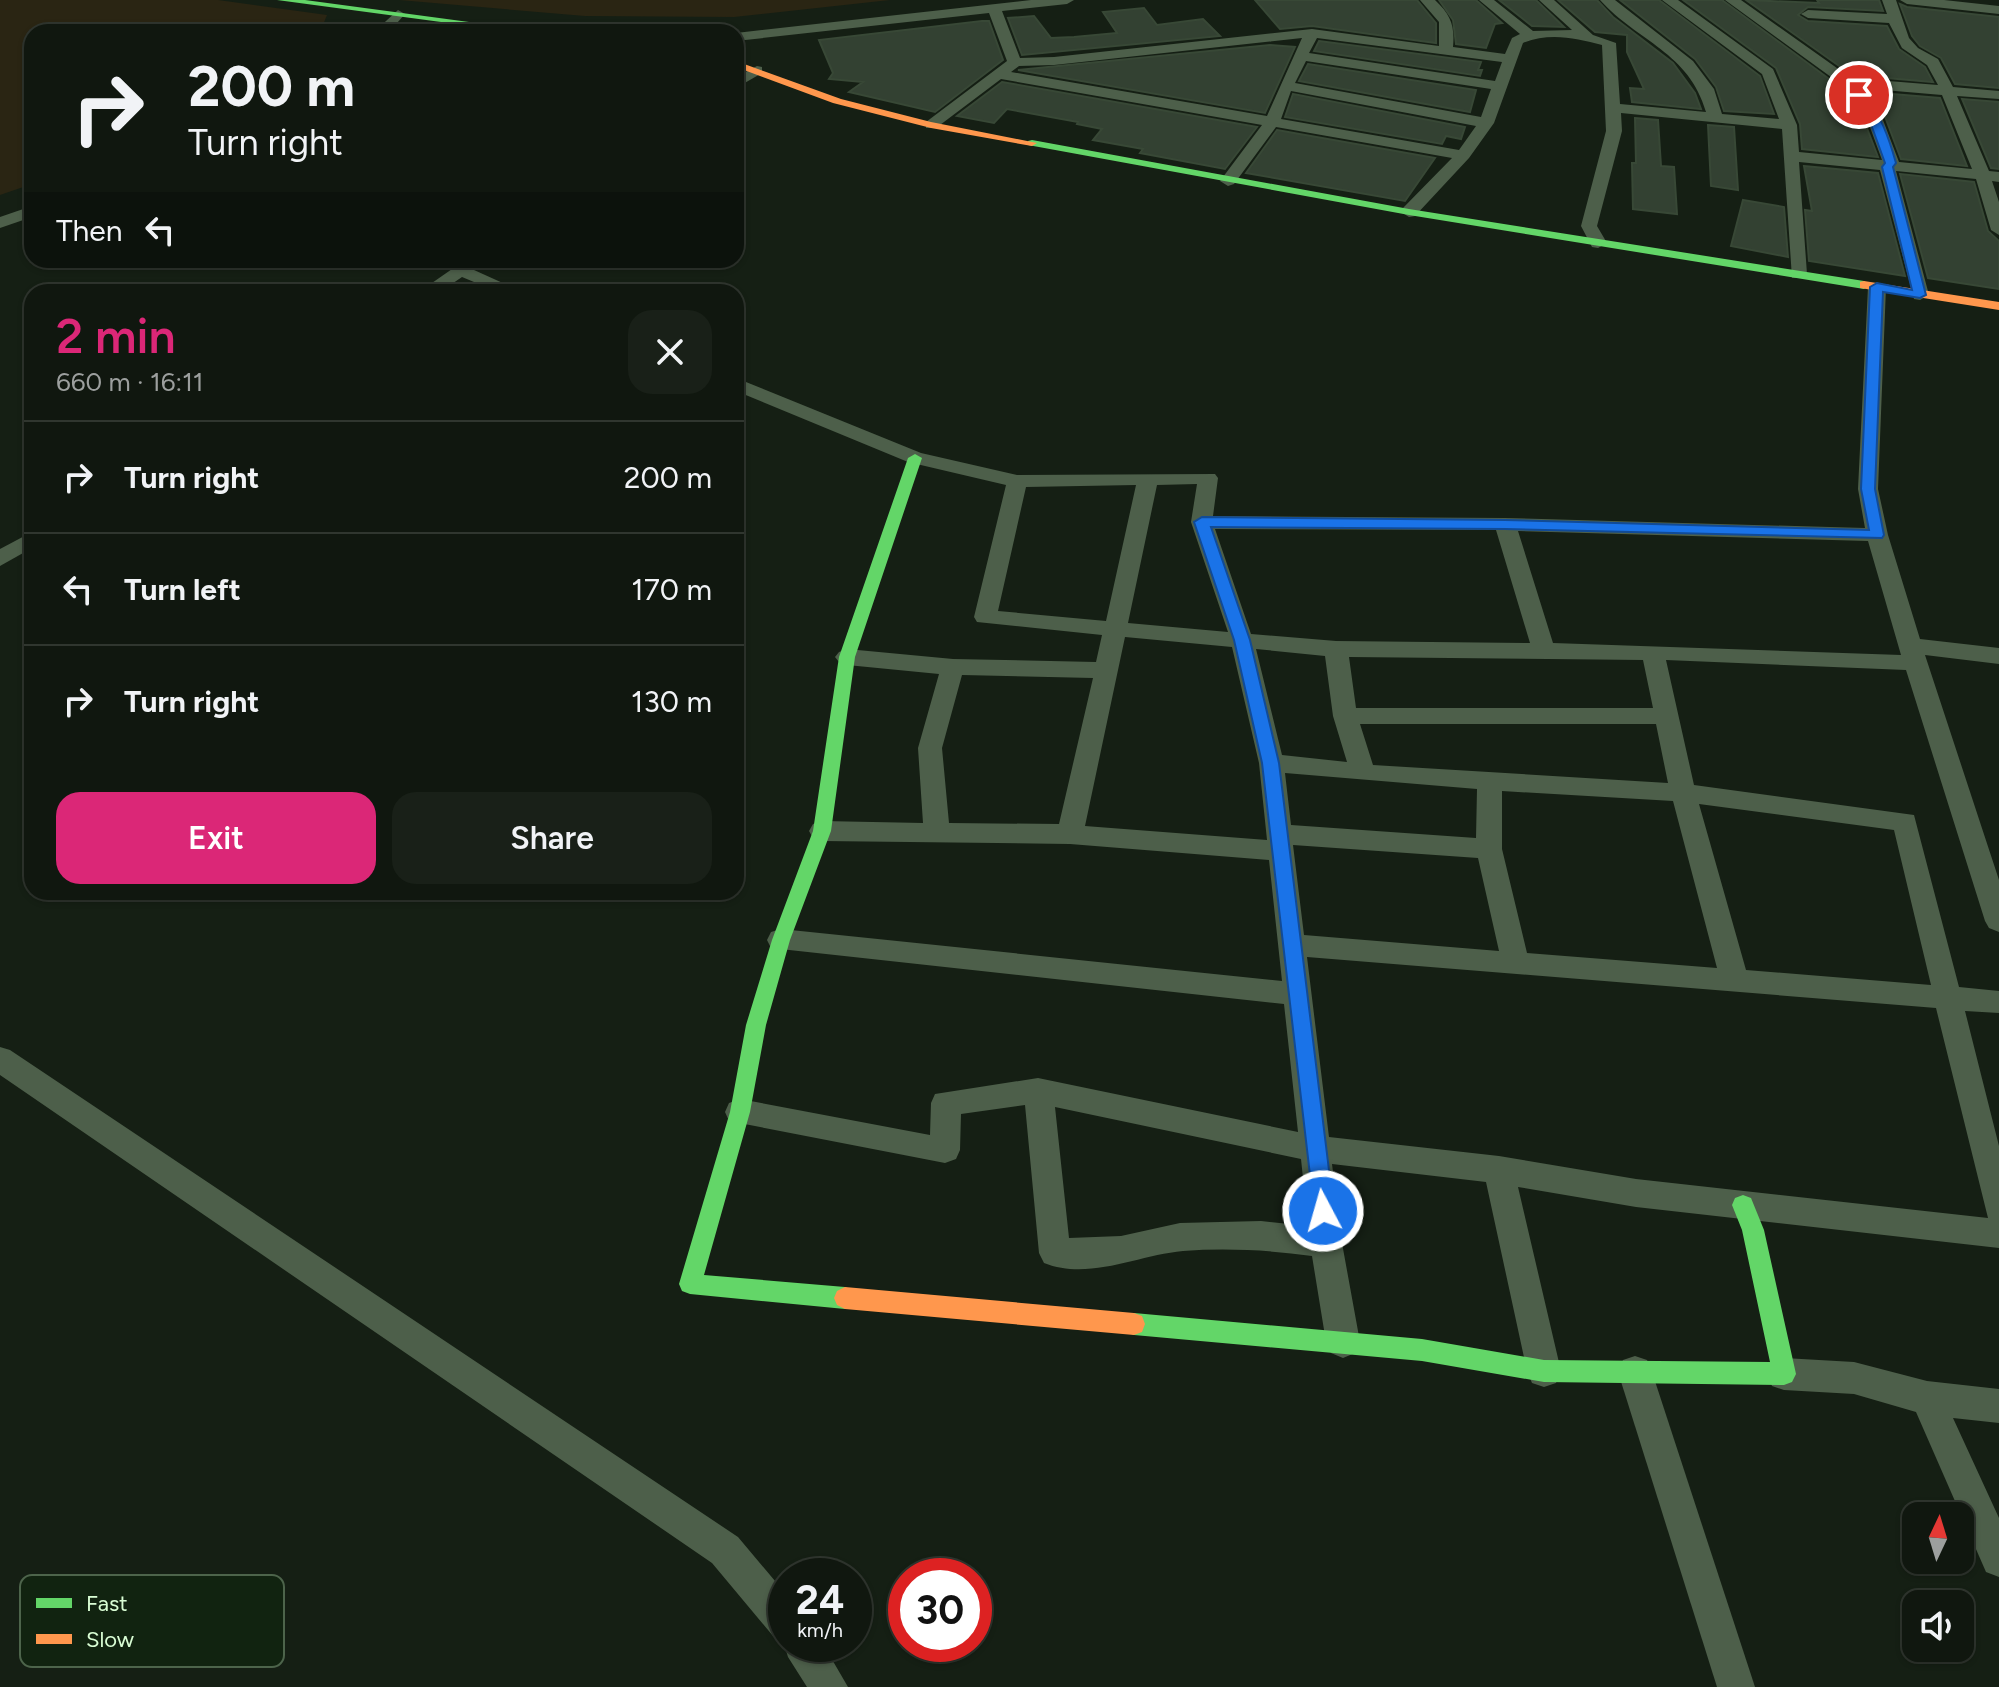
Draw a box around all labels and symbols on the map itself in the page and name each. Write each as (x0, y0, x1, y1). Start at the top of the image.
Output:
pin (1825, 61, 1893, 129)
position arrow (1281, 1169, 1365, 1253)
north arrow (1902, 1502, 1974, 1574)
speed limit sign: 30 (888, 1558, 992, 1662)
legend (20, 1575, 284, 1667)
text: Fast (86, 1590, 128, 1617)
text: Slow (86, 1626, 135, 1653)

